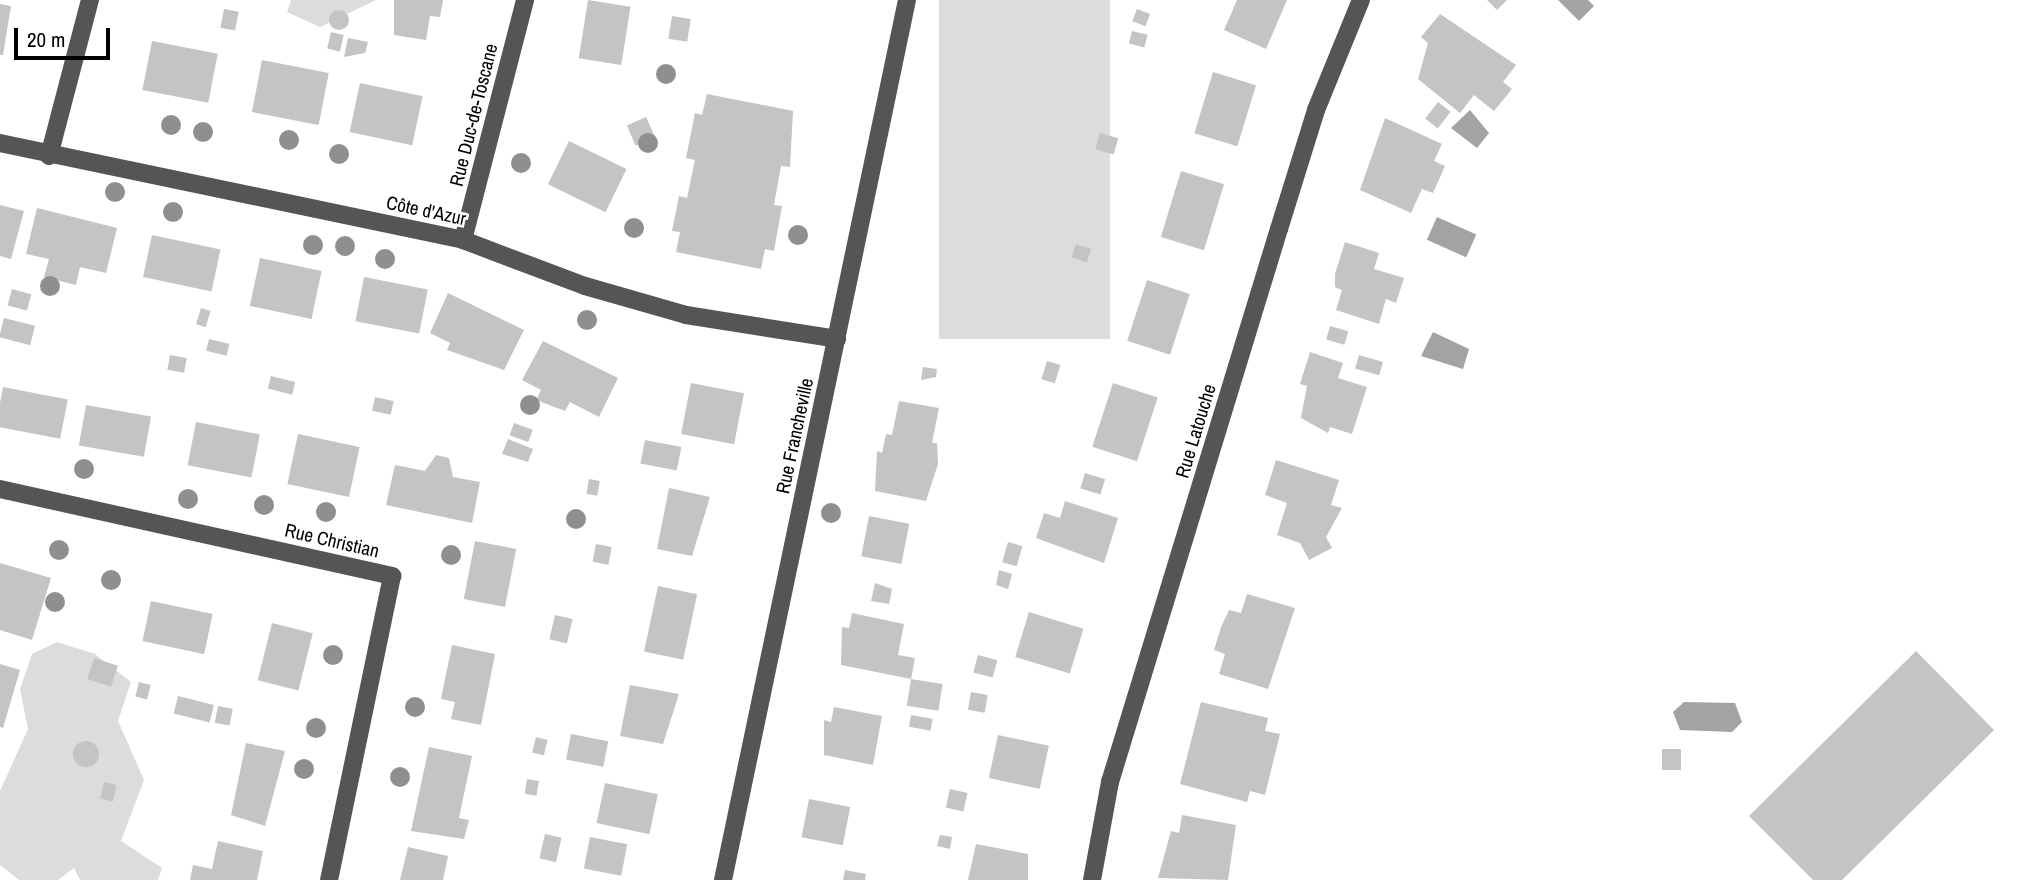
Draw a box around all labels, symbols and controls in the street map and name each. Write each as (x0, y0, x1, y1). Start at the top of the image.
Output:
scale bar (18, 14, 114, 58)
text: 20 m (27, 25, 65, 54)
street label: Rue Duc-de-Toscane (445, 41, 503, 189)
street label: Côte d'Azur (384, 191, 468, 231)
street label: Rue Francheville (772, 376, 818, 496)
street label: Rue Latouche (1171, 381, 1221, 481)
street label: Rue Christian (283, 519, 381, 563)

